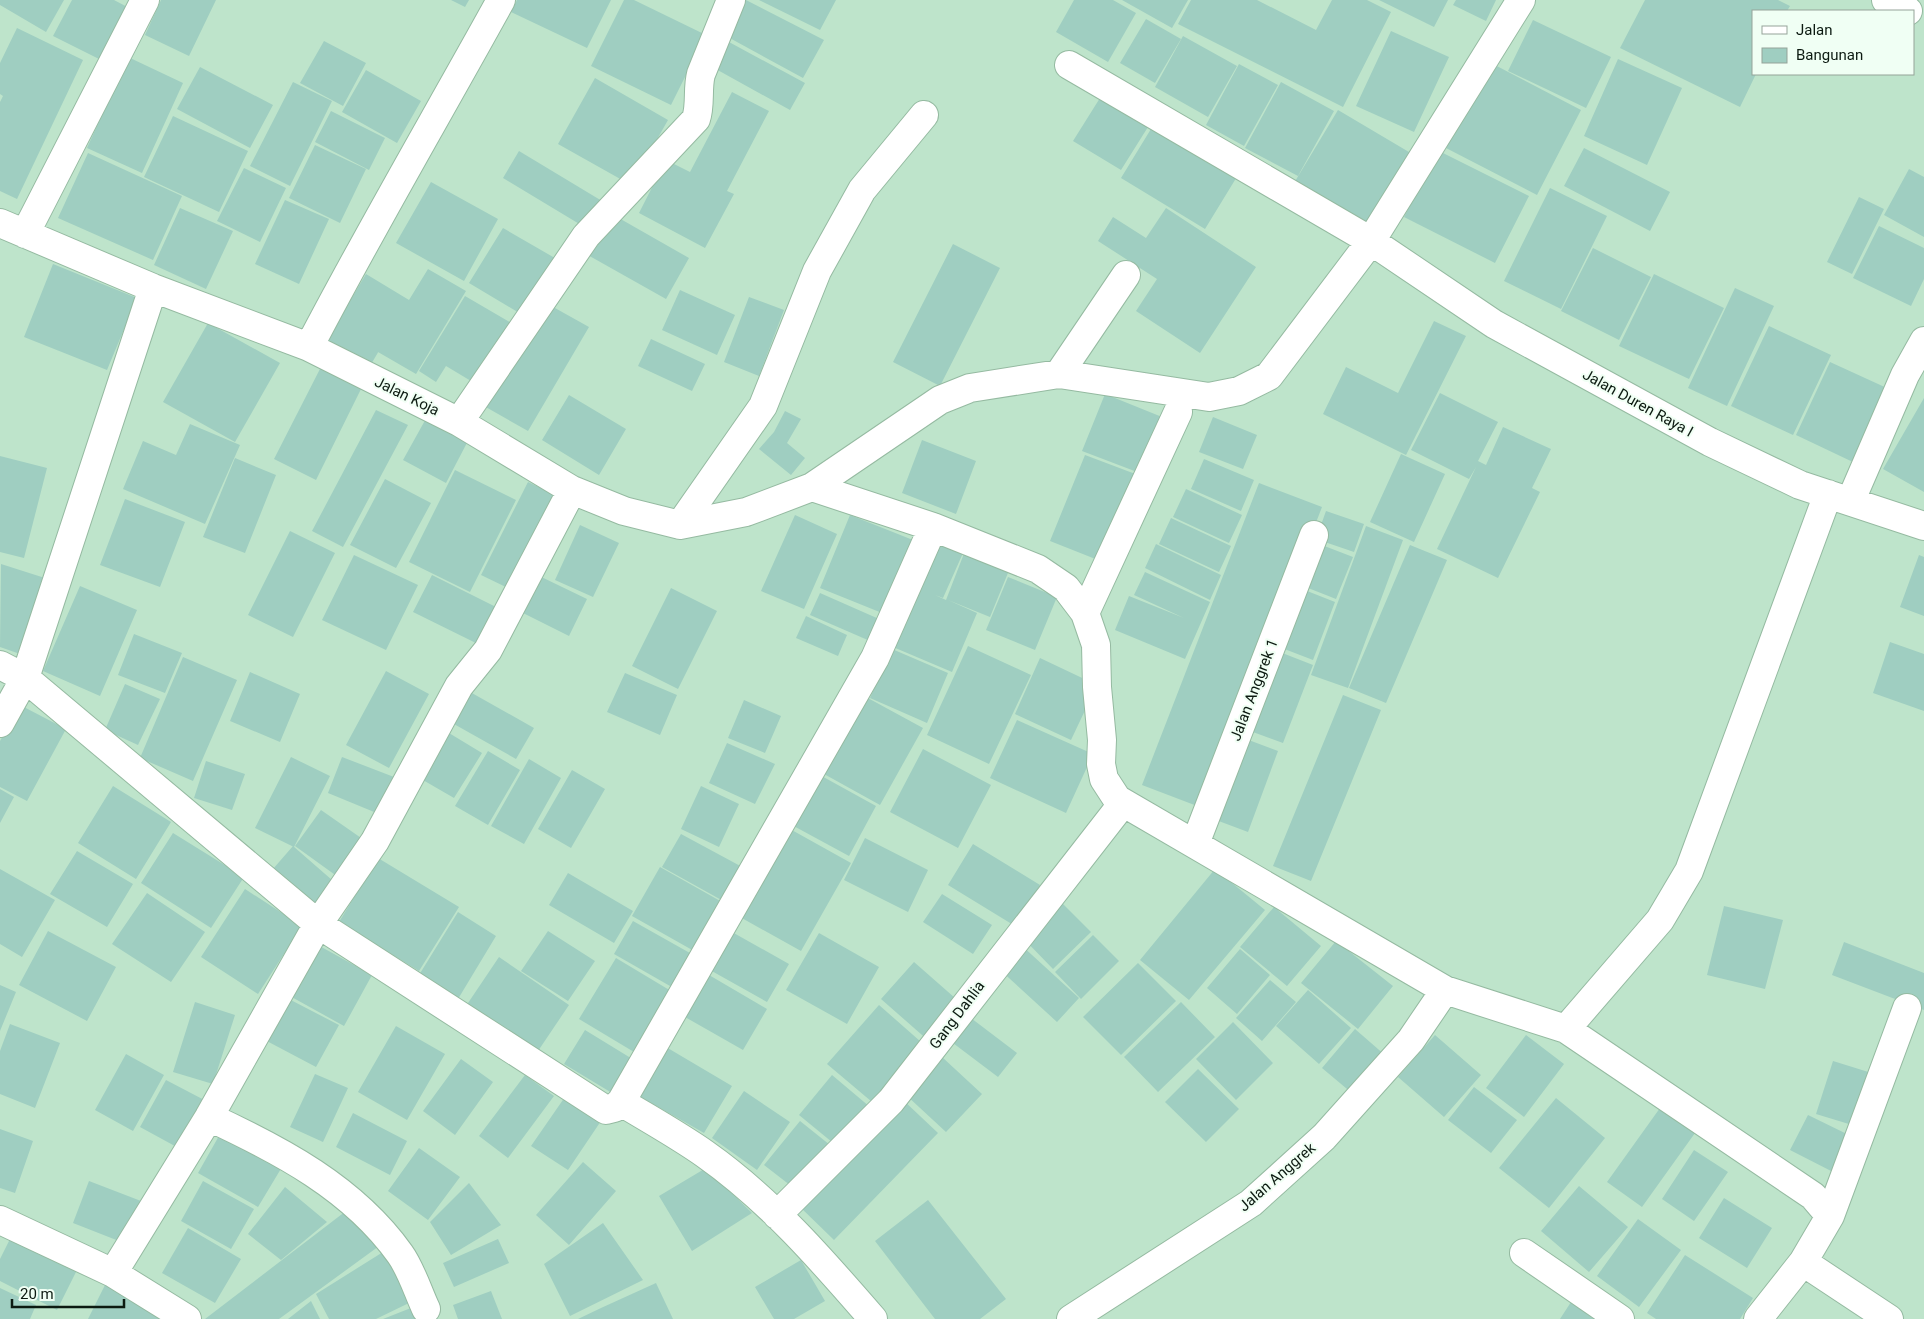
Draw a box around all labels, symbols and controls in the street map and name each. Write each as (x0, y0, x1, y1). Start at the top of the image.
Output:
legend (1752, 10, 1914, 75)
text: Jalan (1796, 21, 1833, 39)
text: Bangunan (1796, 46, 1863, 64)
street label: Jalan Duren Raya I (1580, 365, 1696, 441)
street label: Jalan Koja (372, 373, 442, 419)
street label: Jalan Anggrek 1 (1226, 636, 1282, 744)
street label: Gang Dahlia (926, 977, 988, 1053)
street label: Jalan Anggrek (1235, 1139, 1319, 1215)
scale bar (12, 1276, 125, 1308)
text: 20 m (20, 1285, 54, 1303)

